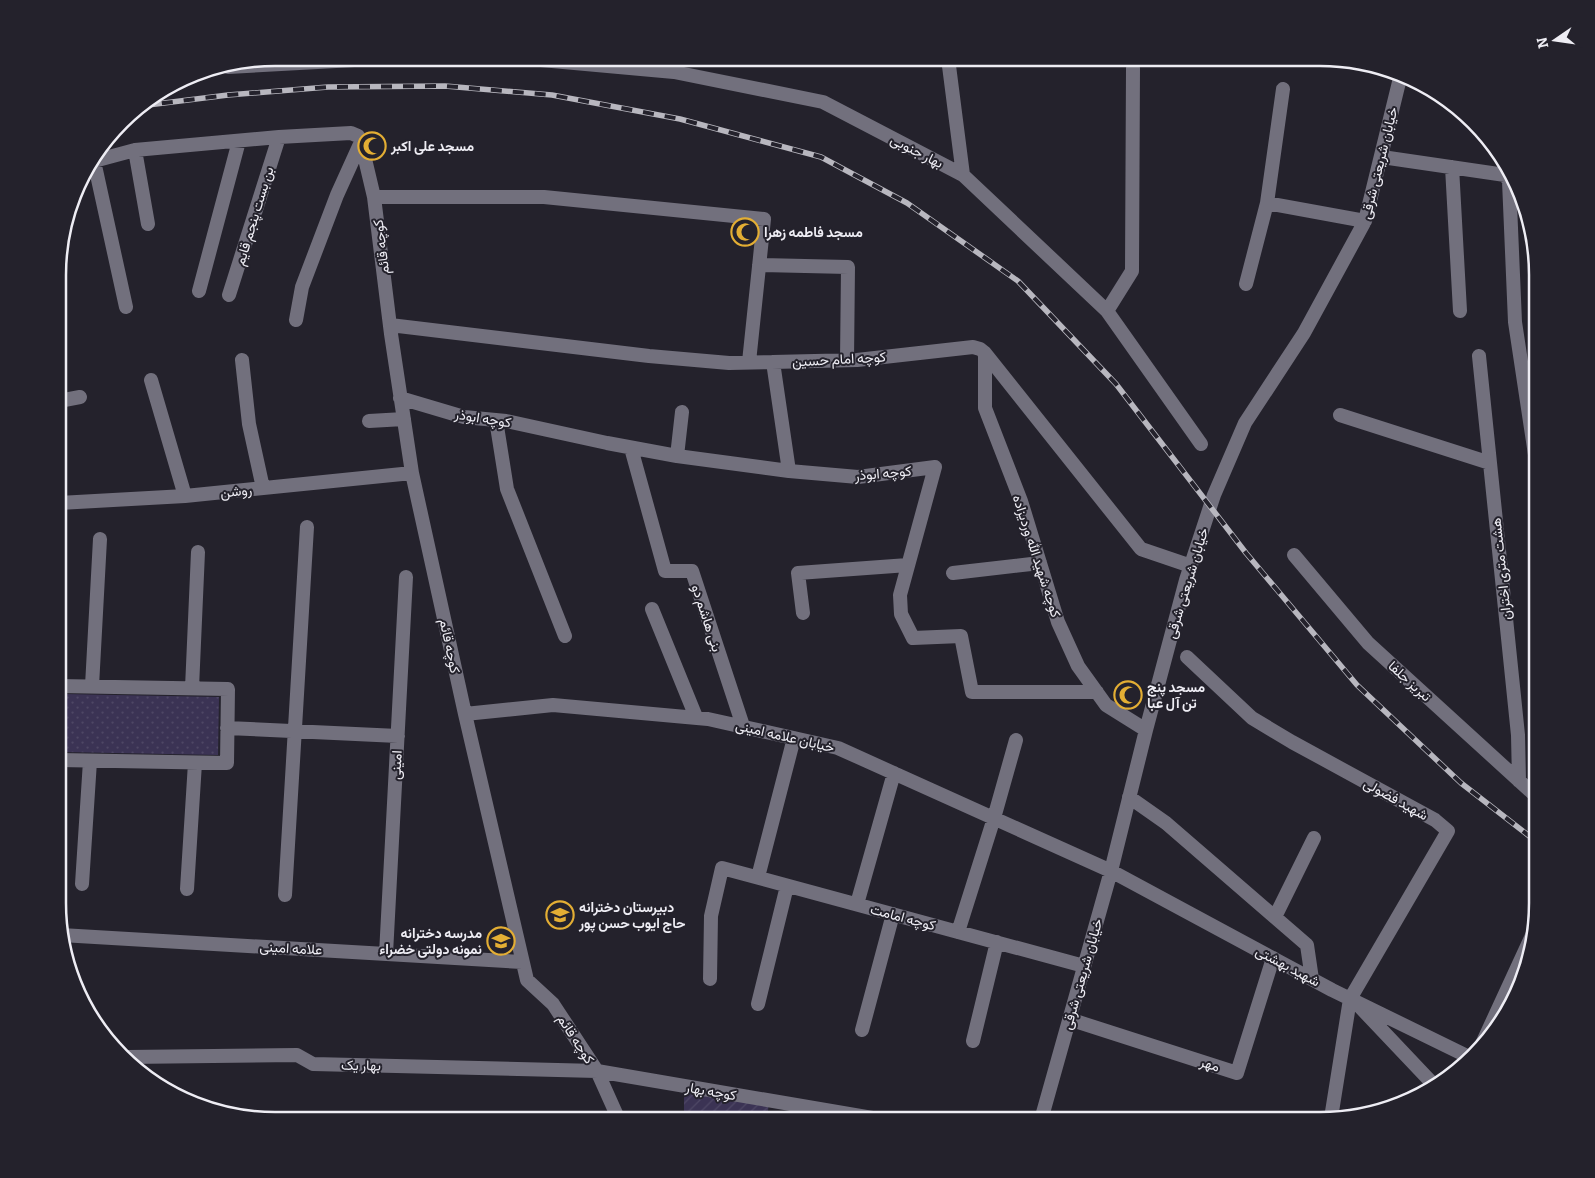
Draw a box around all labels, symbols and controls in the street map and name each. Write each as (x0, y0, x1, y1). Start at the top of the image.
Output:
north arrow (1530, 15, 1580, 65)
text: N (1533, 35, 1552, 50)
street label: خیابان شریعتی شرقی (1357, 105, 1402, 221)
mosque icon: مسجد علی اکبر (357, 131, 387, 161)
street label: بهار جنوبی (887, 131, 946, 172)
place label: مسجد علی اکبر (390, 138, 474, 155)
street label: بن بست پنجم قایم (231, 165, 279, 268)
mosque icon: مسجد فاطمه زهرا (730, 217, 760, 247)
street label: کوچه قائم (370, 218, 394, 275)
place label: مسجد فاطمه زهرا (764, 224, 863, 241)
street label: کوچه امام حسین (792, 349, 887, 371)
street label: کوچه ابوذر (452, 405, 512, 432)
street label: کوچه ابوذر (853, 463, 912, 486)
street label: روشن (219, 481, 253, 502)
street label: کوچه شهید الله وردیزاده (1008, 493, 1064, 620)
street label: هشت متری اختران (1488, 517, 1515, 621)
street label: خیابان شریعتی شرقی (1163, 526, 1212, 641)
street label: بنی هاشم دو (688, 582, 725, 654)
street label: کوچه قائم (434, 617, 464, 675)
street label: تبریز جلفا (1385, 658, 1435, 705)
place label: مسجد پنج تن آل عبا (1147, 679, 1205, 712)
mosque icon: مسجد پنج تن آل عبا (1113, 680, 1143, 710)
street label: خیابان علامه امینی (734, 717, 836, 756)
street label: امینی (387, 750, 406, 780)
street label: شهید فضولی (1361, 775, 1431, 824)
place label: دبیرستان دخترانه حاج ایوب حسن پور (578, 899, 686, 933)
school or university icon: دبیرستان دخترانه حاج ایوب حسن پور (545, 900, 575, 930)
street label: کوچه امامت (868, 901, 937, 935)
street label: خیابان شریعتی شرقی (1058, 917, 1106, 1032)
place label: مدرسه دخترانه نمونه دولتی خضراء (379, 925, 482, 958)
school or university icon: مدرسه دخترانه نمونه دولتی خضراء (486, 926, 516, 956)
street label: علامه امینی (259, 938, 323, 959)
street label: شهید بهشتی (1253, 942, 1323, 990)
street label: کوچه قائم (553, 1012, 598, 1068)
street label: مهر (1197, 1053, 1222, 1076)
street label: بهار یک (341, 1057, 381, 1074)
street label: کوچه بهار (683, 1078, 738, 1105)

